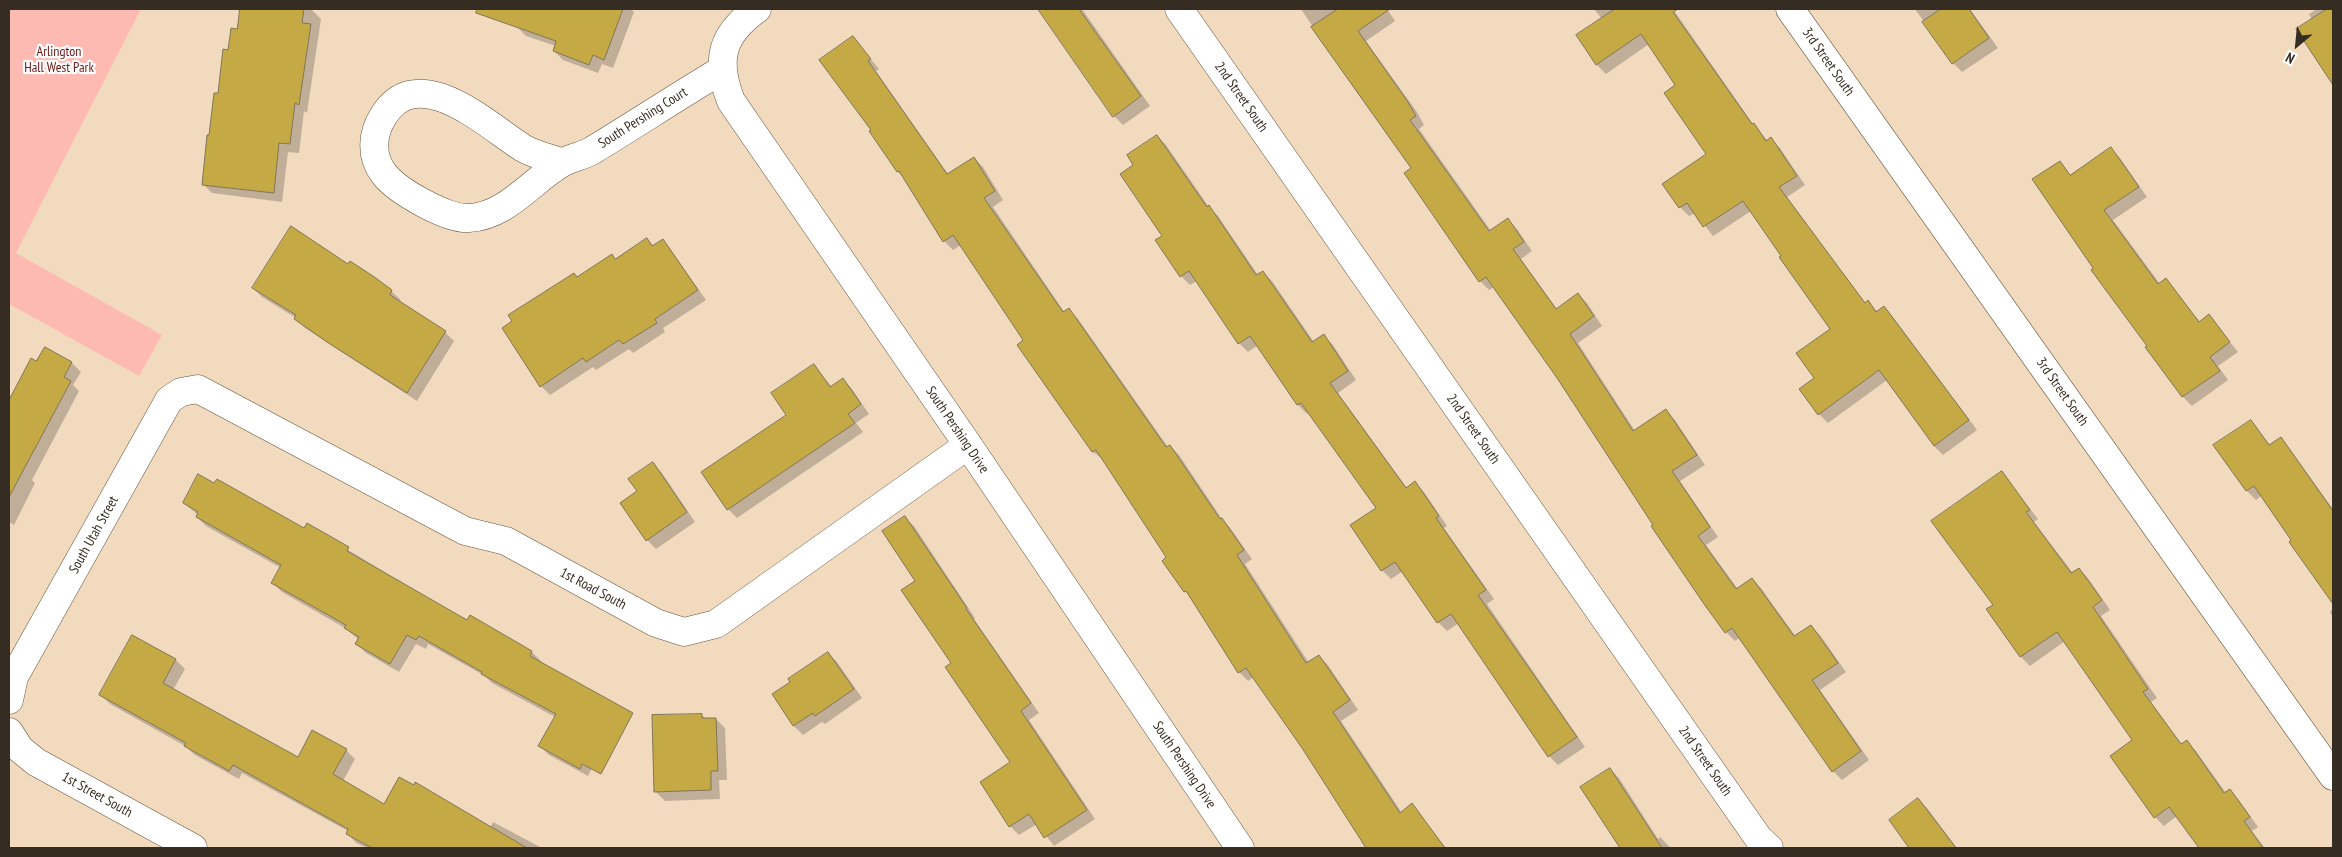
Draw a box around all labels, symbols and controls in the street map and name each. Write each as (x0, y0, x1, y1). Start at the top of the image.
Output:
north arrow (2272, 20, 2322, 70)
street label: 3rd Street South (1798, 25, 1858, 99)
park label: Arlington Hall West Park (24, 44, 94, 76)
text: N (2282, 49, 2298, 68)
street label: 2nd Street South (1211, 59, 1271, 135)
street label: South Pershing Court (595, 84, 691, 152)
street label: 3rd Street South (2032, 355, 2092, 429)
street label: South Pershing Drive (922, 383, 992, 477)
street label: 2nd Street South (1443, 391, 1503, 467)
street label: South Utah Street (66, 493, 122, 577)
street label: 1st Road South (557, 564, 629, 614)
street label: South Pershing Drive (1149, 718, 1219, 812)
street label: 2nd Street South (1675, 723, 1735, 799)
street label: 1st Street South (59, 769, 135, 821)

